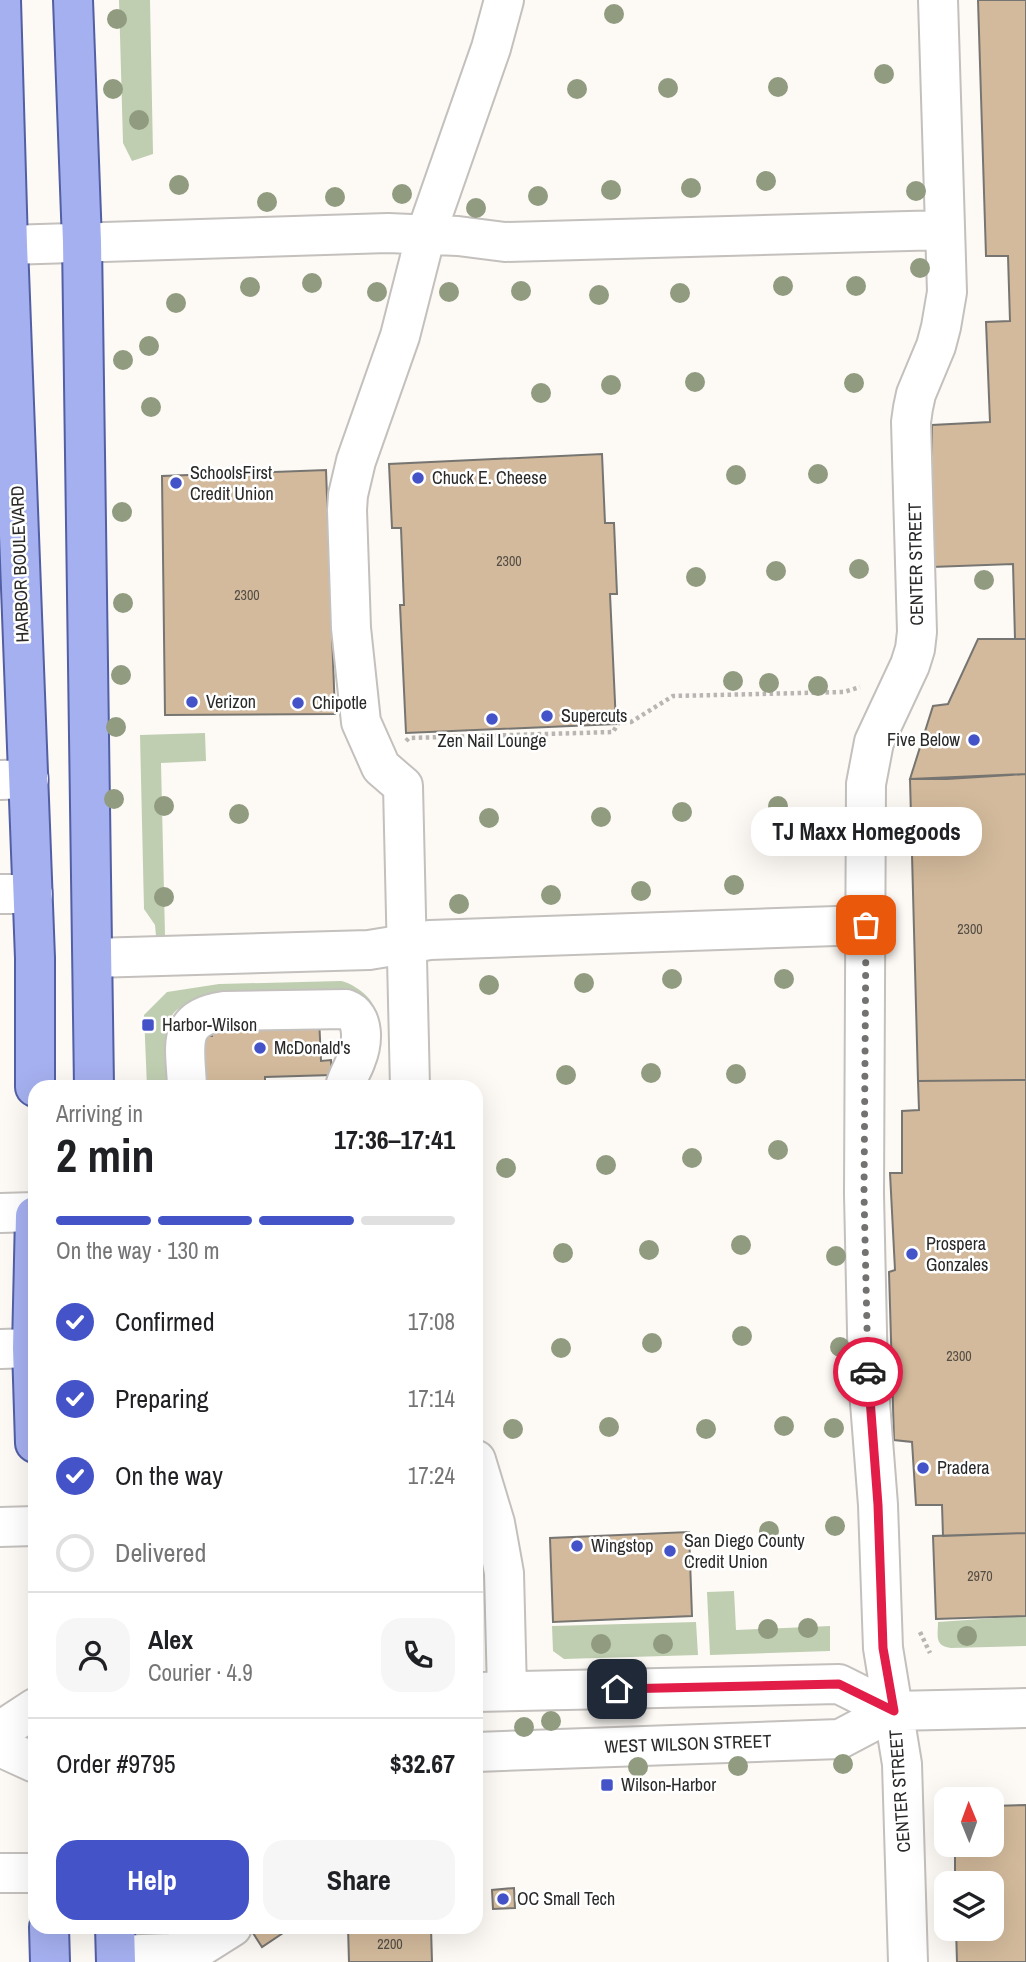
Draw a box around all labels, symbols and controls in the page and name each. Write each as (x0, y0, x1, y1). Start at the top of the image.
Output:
place label: SchoolsFirst Credit Union (190, 460, 274, 506)
place label: Chuck E. Cheese (432, 465, 547, 490)
marker: Chuck E. Cheese (410, 470, 426, 486)
marker: SchoolsFirst Credit Union (168, 475, 184, 491)
street label: HARBOR BOULEVARD (4, 485, 35, 643)
street label: CENTER STREET (902, 502, 929, 626)
house number: 2300 (496, 552, 522, 570)
house number: 2300 (234, 586, 260, 604)
place label: Verizon (206, 689, 256, 714)
place label: Chipotle (312, 690, 367, 715)
marker: Verizon (184, 694, 200, 710)
marker: Chipotle (290, 695, 306, 711)
place label: Supercuts (561, 703, 627, 728)
marker: Supercuts (539, 708, 555, 724)
marker: Zen Nail Lounge (484, 711, 500, 727)
place label: Five Below (887, 727, 960, 752)
place label: Zen Nail Lounge (437, 728, 547, 753)
marker: Five Below (966, 732, 982, 748)
callout: TJ Maxx Homegoods (750, 806, 982, 855)
text: TJ Maxx Homegoods (772, 816, 961, 847)
pin (836, 895, 896, 955)
icon: bag (847, 906, 885, 944)
house number: 2300 (957, 920, 983, 938)
place label: Harbor-Wilson (162, 1012, 257, 1037)
marker: Harbor-Wilson (140, 1017, 156, 1033)
place label: McDonald's (274, 1035, 351, 1060)
marker: McDonald's (252, 1040, 268, 1056)
text: Arriving in (56, 1098, 143, 1129)
text: 17:36–17:41 (334, 1122, 455, 1157)
text: 2 min (56, 1124, 155, 1186)
place label: Prospera Gonzales (926, 1231, 988, 1277)
text: On the way · 130 m (56, 1235, 220, 1266)
marker: Prospera Gonzales (904, 1246, 920, 1262)
icon: check (56, 1303, 94, 1341)
text: Confirmed (115, 1304, 215, 1339)
text: 17:08 (408, 1306, 455, 1337)
courier (833, 1337, 903, 1407)
house number: 2300 (946, 1347, 972, 1365)
icon: car (849, 1353, 887, 1391)
icon: check (56, 1380, 94, 1418)
text: Preparing (115, 1381, 209, 1416)
text: 17:14 (408, 1383, 455, 1414)
place label: Pradera (937, 1455, 990, 1480)
icon: check (56, 1457, 94, 1495)
text: On the way (115, 1458, 223, 1493)
text: 17:24 (408, 1460, 455, 1491)
marker: Pradera (915, 1460, 931, 1476)
place label: San Diego County Credit Union (684, 1528, 805, 1574)
place label: Wingstop (591, 1533, 653, 1558)
text: Delivered (115, 1535, 206, 1570)
marker: Wingstop (569, 1538, 585, 1554)
marker: San Diego County Credit Union (662, 1543, 678, 1559)
house number: 2970 (967, 1567, 993, 1585)
button: person (56, 1618, 130, 1692)
button: phone (381, 1618, 455, 1692)
text: Alex (148, 1622, 193, 1657)
text: Courier · 4.9 (148, 1657, 253, 1688)
pin (587, 1659, 647, 1719)
icon: home (598, 1670, 636, 1708)
street label: WEST WILSON STREET (604, 1728, 772, 1759)
street label: CENTER STREET (883, 1729, 916, 1853)
text: Order #9795 (56, 1746, 176, 1781)
text: $32.67 (390, 1746, 455, 1781)
place label: Wilson-Harbor (621, 1772, 716, 1797)
marker: Wilson-Harbor (599, 1777, 615, 1793)
north arrow (934, 1787, 1004, 1857)
map controls (934, 1787, 1004, 1941)
button: Help (56, 1840, 249, 1920)
button: Share (263, 1840, 455, 1920)
button: layers (934, 1871, 1004, 1941)
place label: OC Small Tech (517, 1886, 615, 1911)
marker: OC Small Tech (495, 1891, 511, 1907)
house number: 2200 (377, 1935, 403, 1953)

